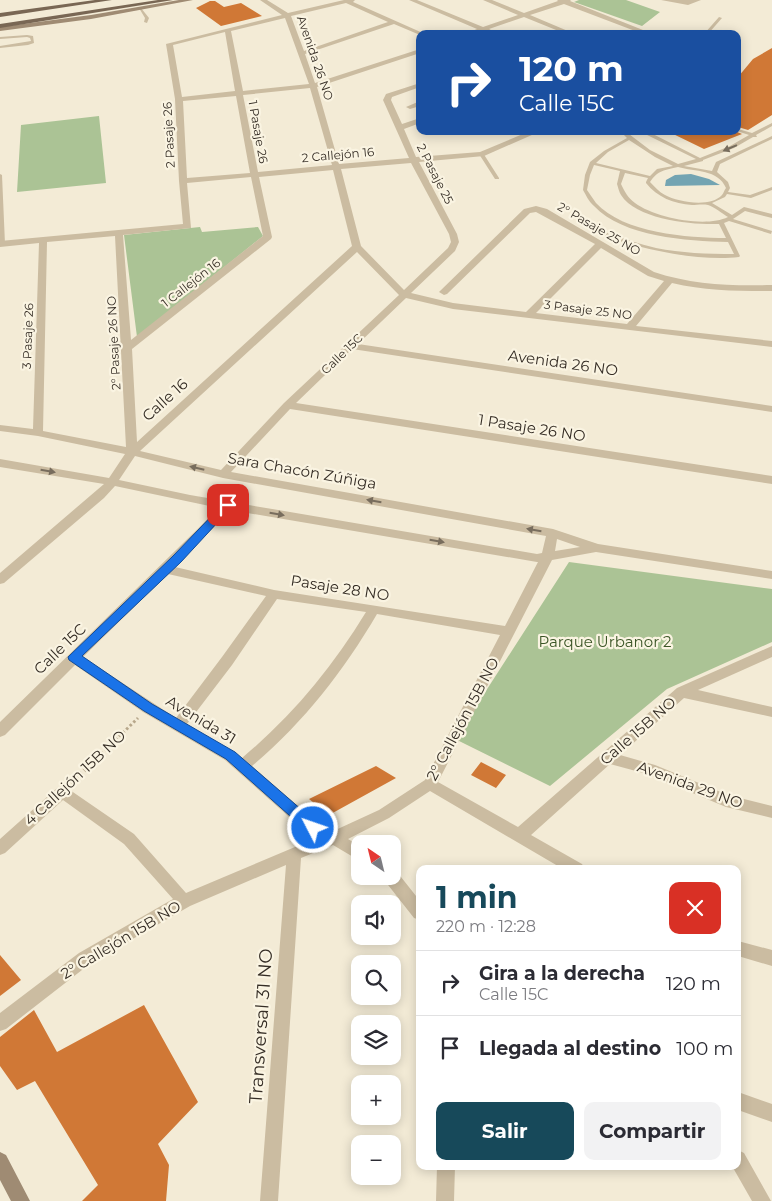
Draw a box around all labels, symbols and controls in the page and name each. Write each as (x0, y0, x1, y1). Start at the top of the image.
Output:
street label: Avenida 26 NO (294, 13, 337, 102)
text: 120 m (519, 47, 624, 90)
icon: right (436, 50, 501, 115)
text: Calle 15C (519, 90, 614, 117)
street label: 1 Pasaje 26 (246, 99, 271, 165)
street label: 2 Pasaje 26 (159, 102, 178, 168)
street label: 2 Pasaje 25 (414, 141, 457, 207)
street label: 2 Callejón 16 (301, 144, 375, 165)
one-way arrow (722, 144, 737, 152)
street label: 2° Pasaje 25 NO (555, 199, 644, 258)
street label: 1 Callejón 16 (158, 255, 223, 310)
street label: 2° Pasaje 26 NO (104, 296, 123, 390)
street label: 3 Pasaje 25 NO (543, 297, 633, 322)
street label: 3 Pasaje 26 (19, 303, 36, 369)
street label: Calle 15C (318, 330, 366, 377)
street label: Avenida 26 NO (507, 345, 619, 380)
street label: Calle 16 (138, 374, 191, 425)
street label: 1 Pasaje 26 NO (477, 410, 587, 445)
street label: Sara Chacón Zúñiga (226, 448, 378, 493)
one-way arrow (190, 464, 205, 472)
one-way arrow (40, 467, 56, 475)
pin (207, 484, 249, 526)
icon: arrive (214, 491, 242, 519)
one-way arrow (366, 496, 382, 504)
one-way arrow (269, 510, 285, 518)
one-way arrow (526, 525, 542, 533)
one-way arrow (429, 538, 445, 546)
street label: Pasaje 28 NO (289, 570, 391, 605)
street label: Calle 15C (30, 619, 90, 678)
park label: Parque Urbanor 2 (538, 632, 672, 651)
street label: 2° Callejón 15B NO (422, 654, 503, 784)
street label: Avenida 31 (163, 691, 240, 748)
street label: Calle 15B NO (596, 693, 680, 769)
street label: 4 Callejón 15B NO (20, 726, 129, 830)
street label: Avenida 29 NO (635, 757, 745, 812)
position arrow (286, 801, 338, 853)
north arrow (351, 835, 401, 885)
map controls (351, 835, 401, 1185)
text: 1 min (436, 879, 517, 916)
button: close (669, 882, 721, 934)
button: sound (351, 895, 401, 945)
street label: 2° Callejón 15B NO (57, 896, 184, 983)
text: 220 m · 12:28 (436, 917, 536, 936)
street label: Transversal 31 NO (245, 948, 277, 1104)
button: search (351, 955, 401, 1005)
text: Gira a la derecha (479, 962, 645, 985)
icon: right (436, 969, 464, 997)
text: 120 m (666, 972, 721, 995)
text: Calle 15C (479, 985, 548, 1004)
button: layers (351, 1015, 401, 1065)
icon: arrive (436, 1034, 464, 1062)
text: Llegada al destino (479, 1037, 661, 1060)
text: 100 m (676, 1037, 733, 1060)
button: + (351, 1075, 401, 1125)
button: Salir (436, 1102, 574, 1160)
button: Compartir (584, 1102, 721, 1160)
button: − (351, 1135, 401, 1185)

